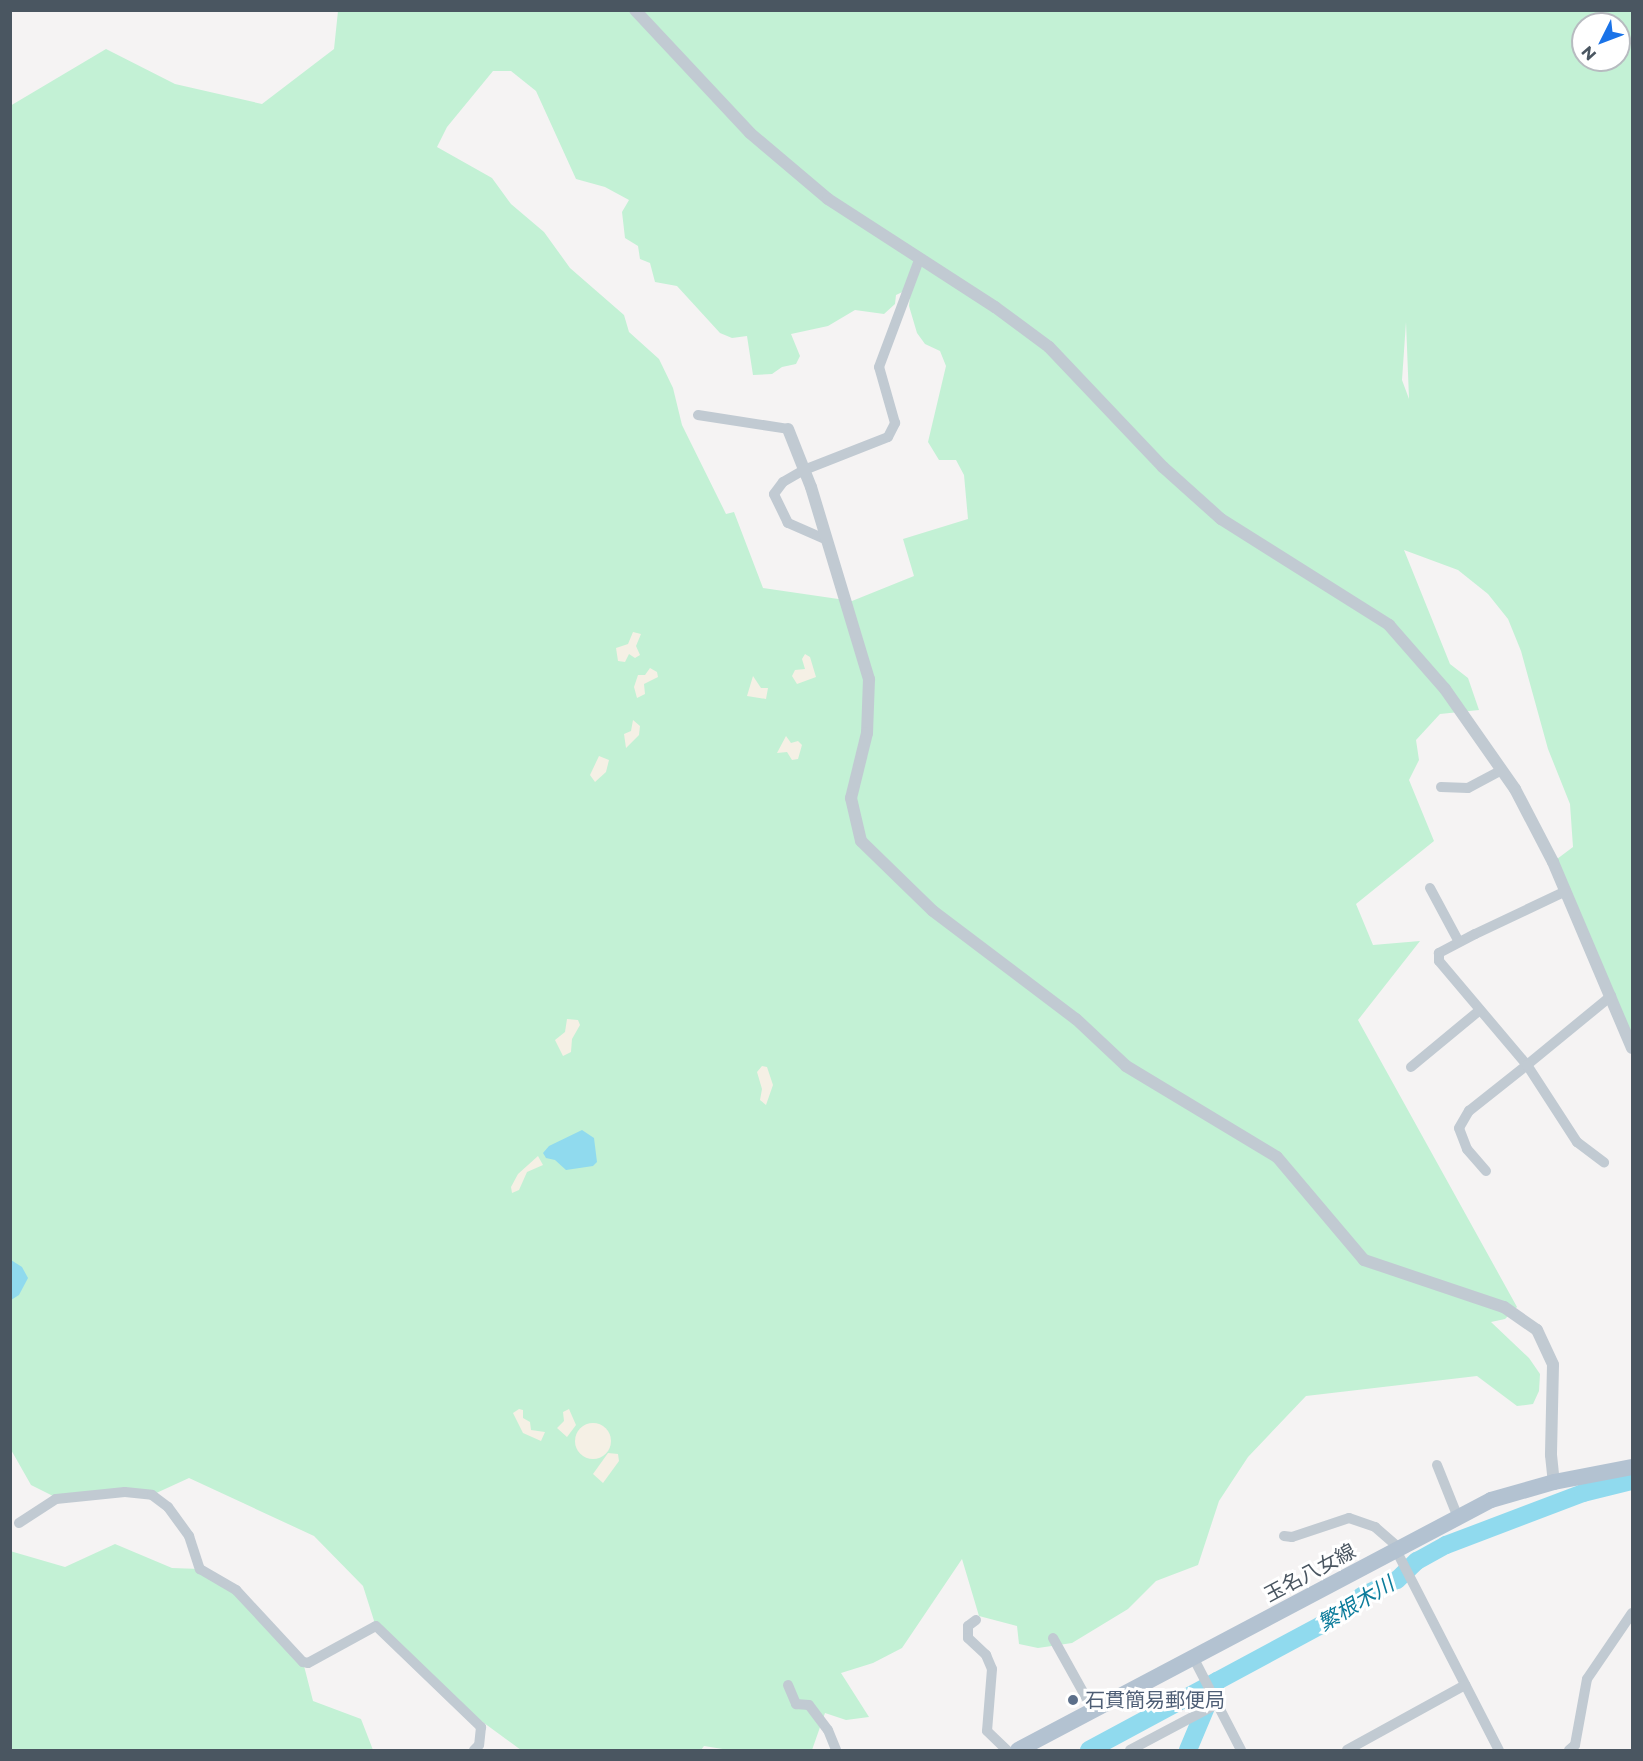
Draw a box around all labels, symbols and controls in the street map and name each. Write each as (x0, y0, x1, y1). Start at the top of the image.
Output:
north arrow (1571, 12, 1631, 72)
text: N (1577, 42, 1600, 64)
street label: 玉名八女線 (1260, 1539, 1360, 1607)
water label: 繁根木川 (1314, 1572, 1398, 1636)
place label: 石貫簡易郵便局 (1085, 1688, 1225, 1712)
marker: 石貫簡易郵便局 (1066, 1693, 1080, 1707)

